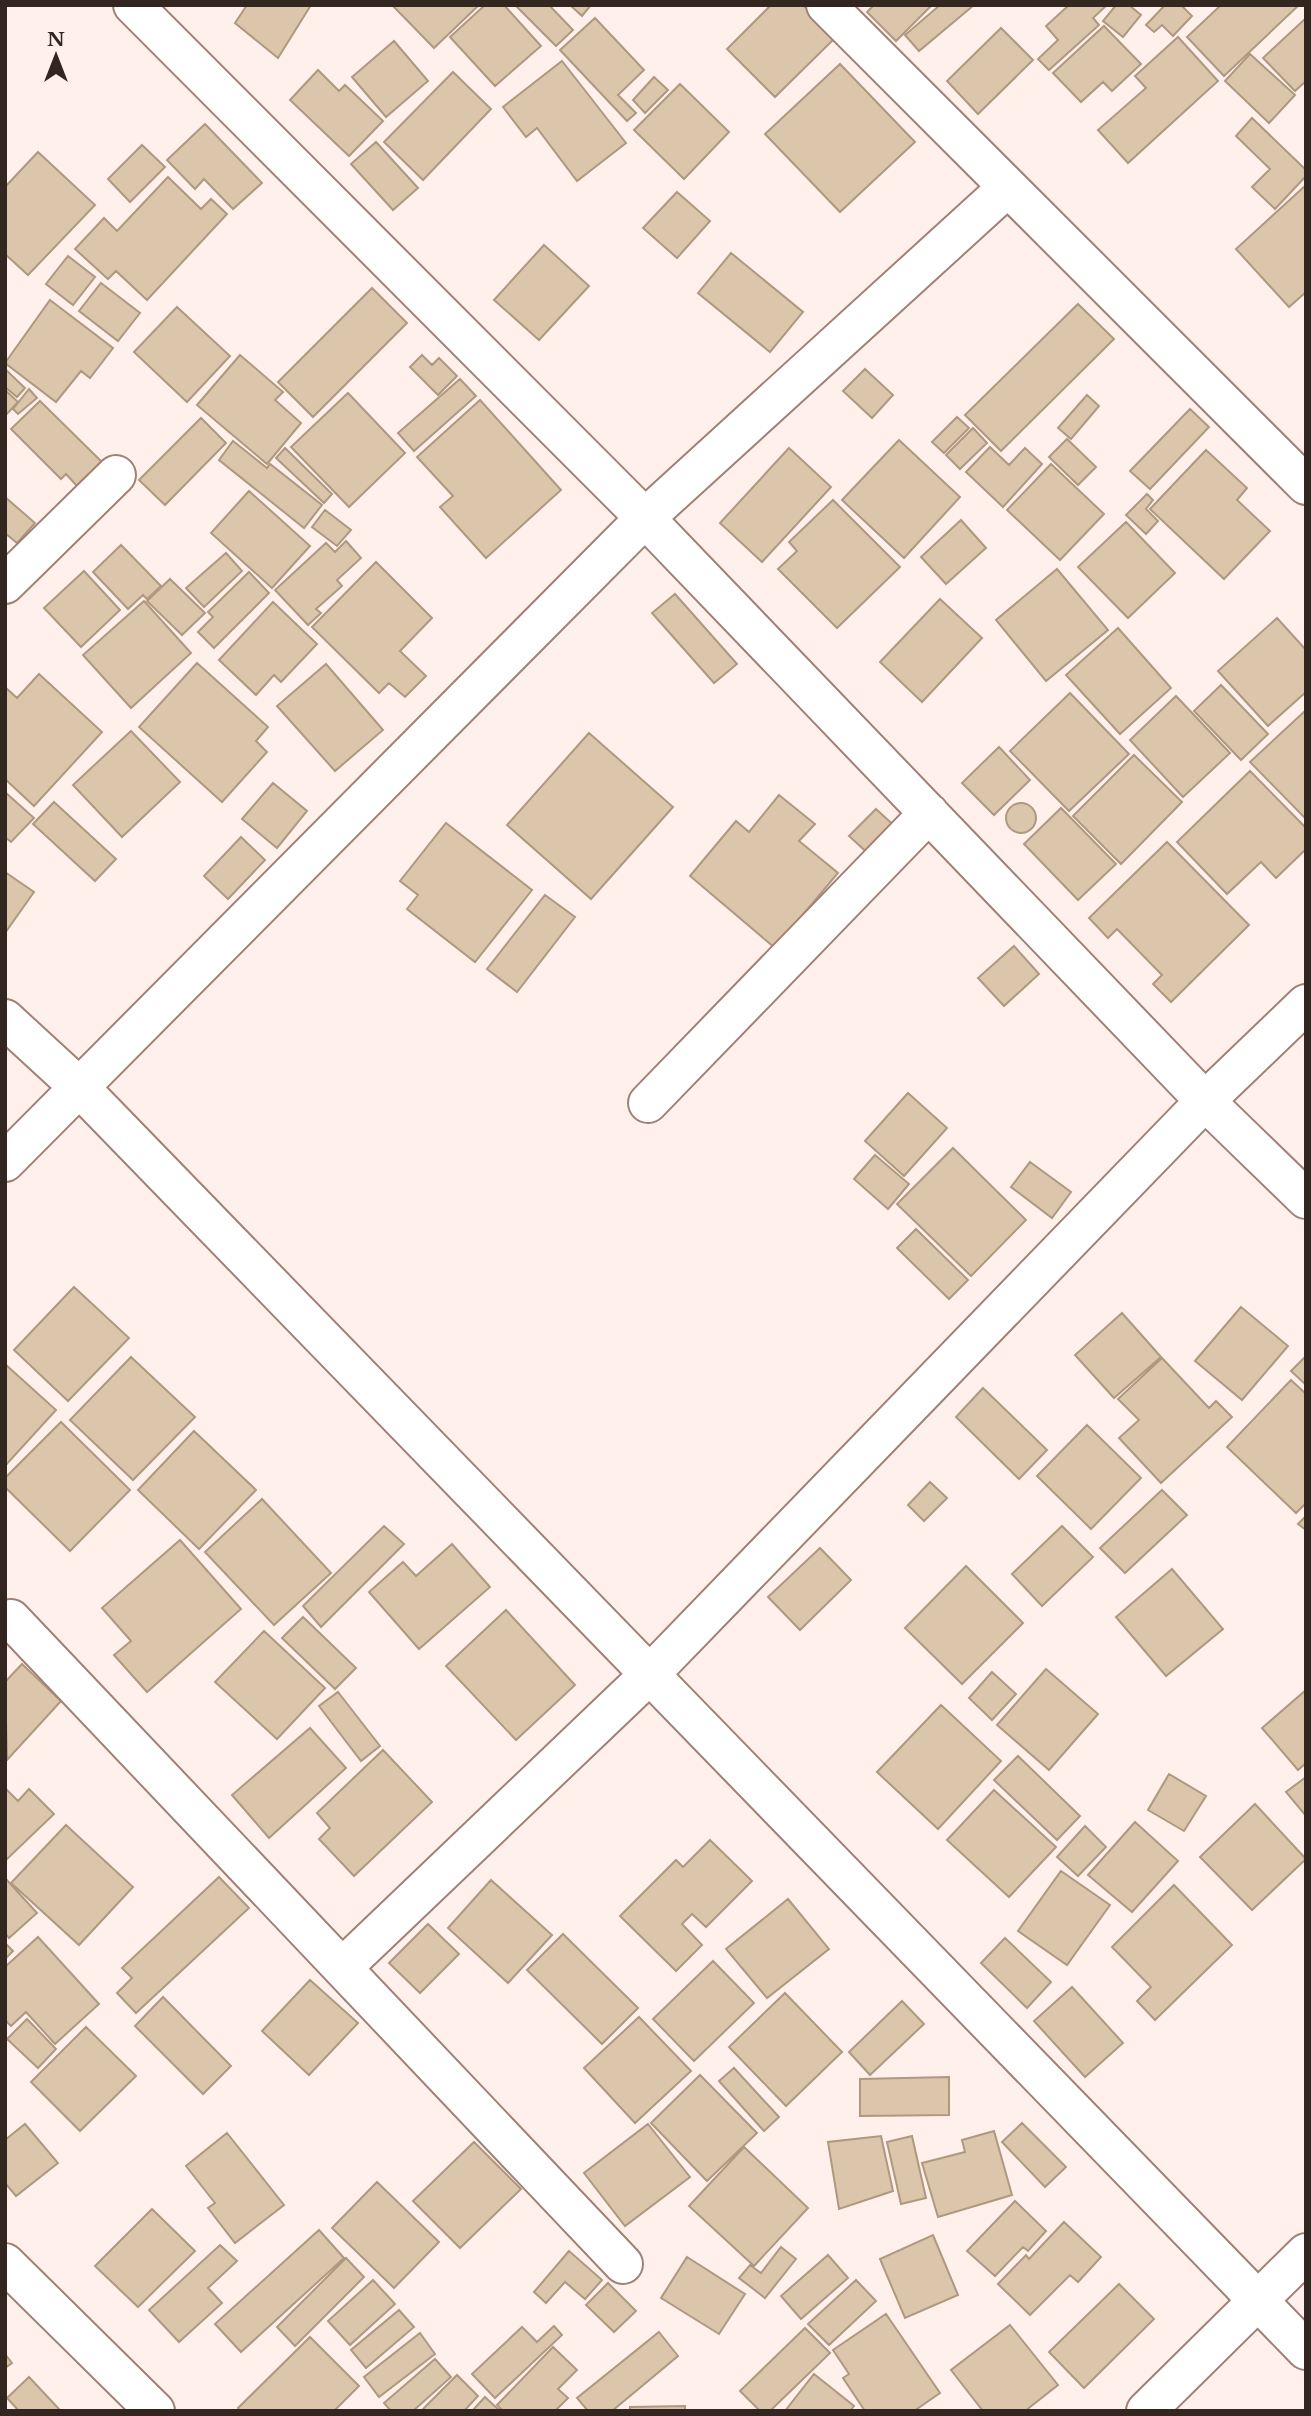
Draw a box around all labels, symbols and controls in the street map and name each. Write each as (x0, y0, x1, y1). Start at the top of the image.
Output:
north arrow (21, 21, 91, 91)
text: N (47, 28, 65, 51)

